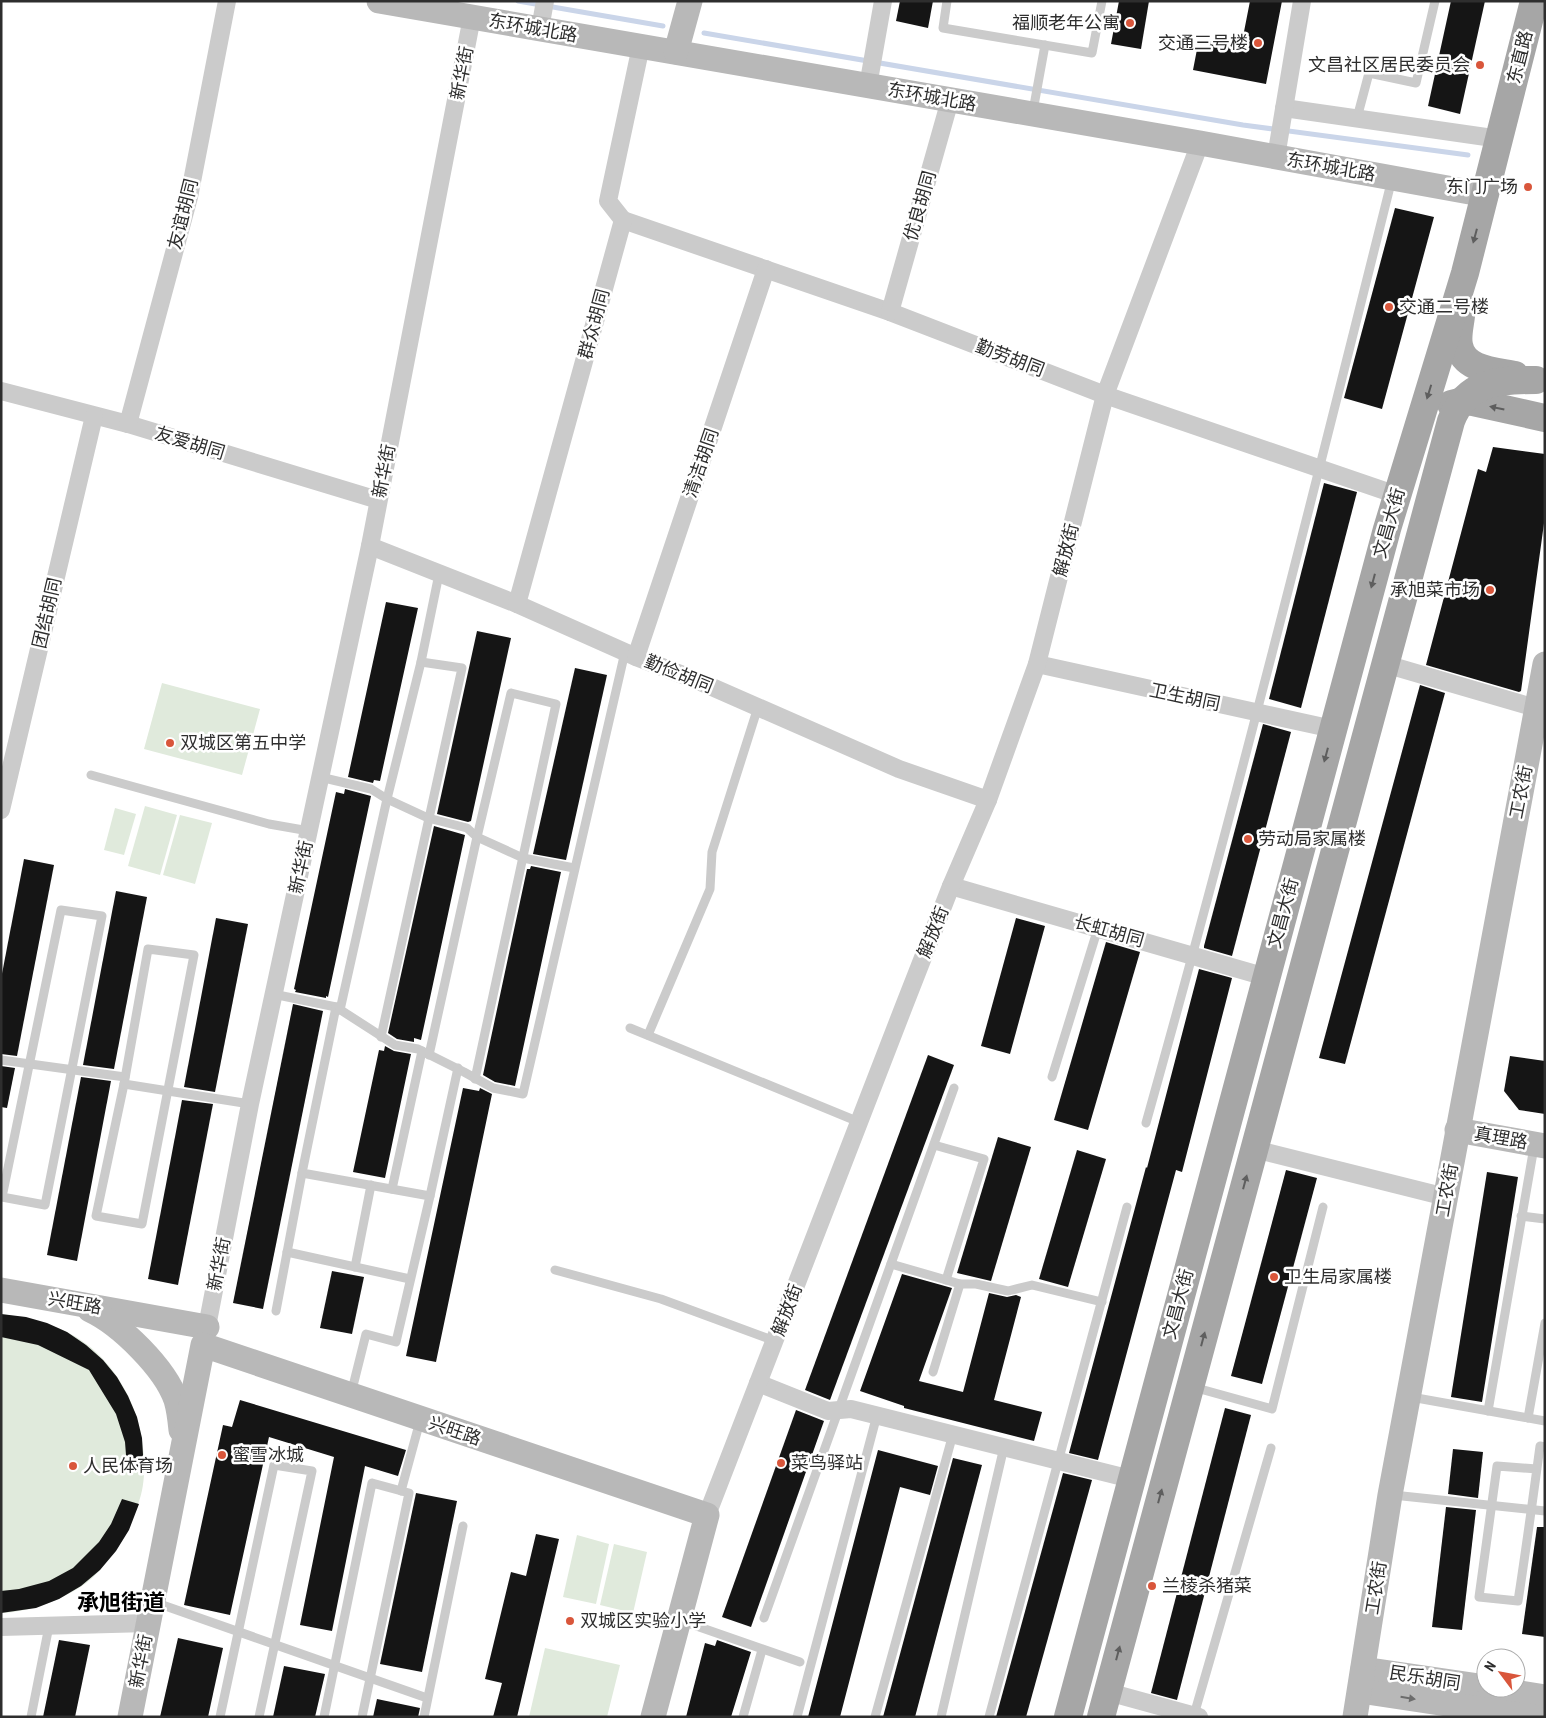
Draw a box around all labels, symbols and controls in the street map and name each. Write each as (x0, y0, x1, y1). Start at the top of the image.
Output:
street label: 东环城北路 (487, 9, 579, 46)
place label: 福顺老年公寓 (1012, 12, 1120, 33)
marker: 福顺老年公寓 (1124, 17, 1136, 29)
street label: 东直路 (1503, 28, 1536, 86)
place label: 交通三号楼 (1158, 32, 1248, 53)
marker: 交通三号楼 (1252, 37, 1264, 49)
street label: 新华街 (446, 44, 477, 101)
place label: 文昌社区居民委员会 (1308, 54, 1470, 75)
marker: 文昌社区居民委员会 (1474, 59, 1486, 71)
street label: 东环城北路 (886, 78, 978, 115)
street label: 东环城北路 (1285, 148, 1377, 185)
street label: 优良胡同 (900, 168, 940, 243)
street label: 友谊胡同 (164, 176, 201, 251)
place label: 东门广场 (1446, 176, 1518, 197)
marker: 东门广场 (1522, 181, 1534, 193)
one-way arrow (1471, 228, 1479, 243)
street label: 群众胡同 (574, 286, 613, 361)
place label: 交通二号楼 (1399, 296, 1489, 317)
marker: 交通二号楼 (1383, 301, 1395, 313)
street label: 勤劳胡同 (973, 335, 1048, 380)
one-way arrow (1424, 384, 1432, 399)
one-way arrow (1489, 403, 1505, 411)
street label: 友爱胡同 (153, 422, 228, 463)
street label: 清洁胡同 (679, 425, 722, 500)
street label: 新华街 (368, 442, 399, 499)
street label: 文昌大街 (1369, 485, 1409, 560)
street label: 解放街 (1049, 521, 1082, 579)
one-way arrow (1369, 573, 1377, 589)
street label: 团结胡同 (28, 575, 65, 650)
place label: 承旭菜市场 (1390, 579, 1480, 600)
marker: 承旭菜市场 (1484, 584, 1496, 596)
street label: 勤俭胡同 (642, 650, 716, 697)
street label: 卫生胡同 (1148, 679, 1223, 714)
place label: 双城区第五中学 (180, 732, 306, 753)
marker: 双城区第五中学 (164, 737, 176, 749)
one-way arrow (1322, 747, 1330, 762)
street label: 工农街 (1505, 763, 1536, 820)
place label: 劳动局家属楼 (1258, 828, 1366, 849)
marker: 劳动局家属楼 (1242, 833, 1254, 845)
street label: 新华街 (285, 838, 316, 895)
street label: 文昌大街 (1263, 875, 1302, 950)
street label: 解放街 (913, 903, 952, 961)
street label: 长虹胡同 (1072, 911, 1147, 951)
street label: 真理路 (1473, 1122, 1529, 1153)
street label: 工农街 (1431, 1162, 1462, 1218)
one-way arrow (1242, 1175, 1250, 1190)
street label: 新华街 (203, 1235, 234, 1292)
street label: 文昌大街 (1158, 1266, 1197, 1341)
place label: 卫生局家属楼 (1284, 1266, 1392, 1287)
marker: 卫生局家属楼 (1268, 1271, 1280, 1283)
street label: 解放街 (767, 1281, 806, 1339)
street label: 兴旺路 (47, 1287, 103, 1318)
one-way arrow (1199, 1331, 1207, 1347)
street label: 兴旺路 (426, 1412, 484, 1449)
place label: 蜜雪冰城 (232, 1444, 304, 1465)
marker: 蜜雪冰城 (216, 1449, 228, 1461)
place label: 菜鸟驿站 (791, 1452, 863, 1473)
place label: 人民体育场 (83, 1455, 173, 1476)
marker: 菜鸟驿站 (775, 1457, 787, 1469)
marker: 人民体育场 (67, 1460, 79, 1472)
one-way arrow (1157, 1488, 1165, 1503)
street label: 工农街 (1361, 1560, 1390, 1616)
place label: 兰棱杀猪菜 (1162, 1575, 1252, 1596)
marker: 兰棱杀猪菜 (1146, 1580, 1158, 1592)
district label: 承旭街道 (77, 1590, 165, 1615)
place label: 双城区实验小学 (580, 1610, 706, 1631)
marker: 双城区实验小学 (564, 1615, 576, 1627)
street label: 新华街 (125, 1632, 156, 1689)
one-way arrow (1114, 1645, 1122, 1660)
north arrow (1476, 1648, 1526, 1698)
text: N (1481, 1658, 1499, 1674)
street label: 民乐胡同 (1388, 1662, 1462, 1694)
one-way arrow (1400, 1694, 1416, 1702)

